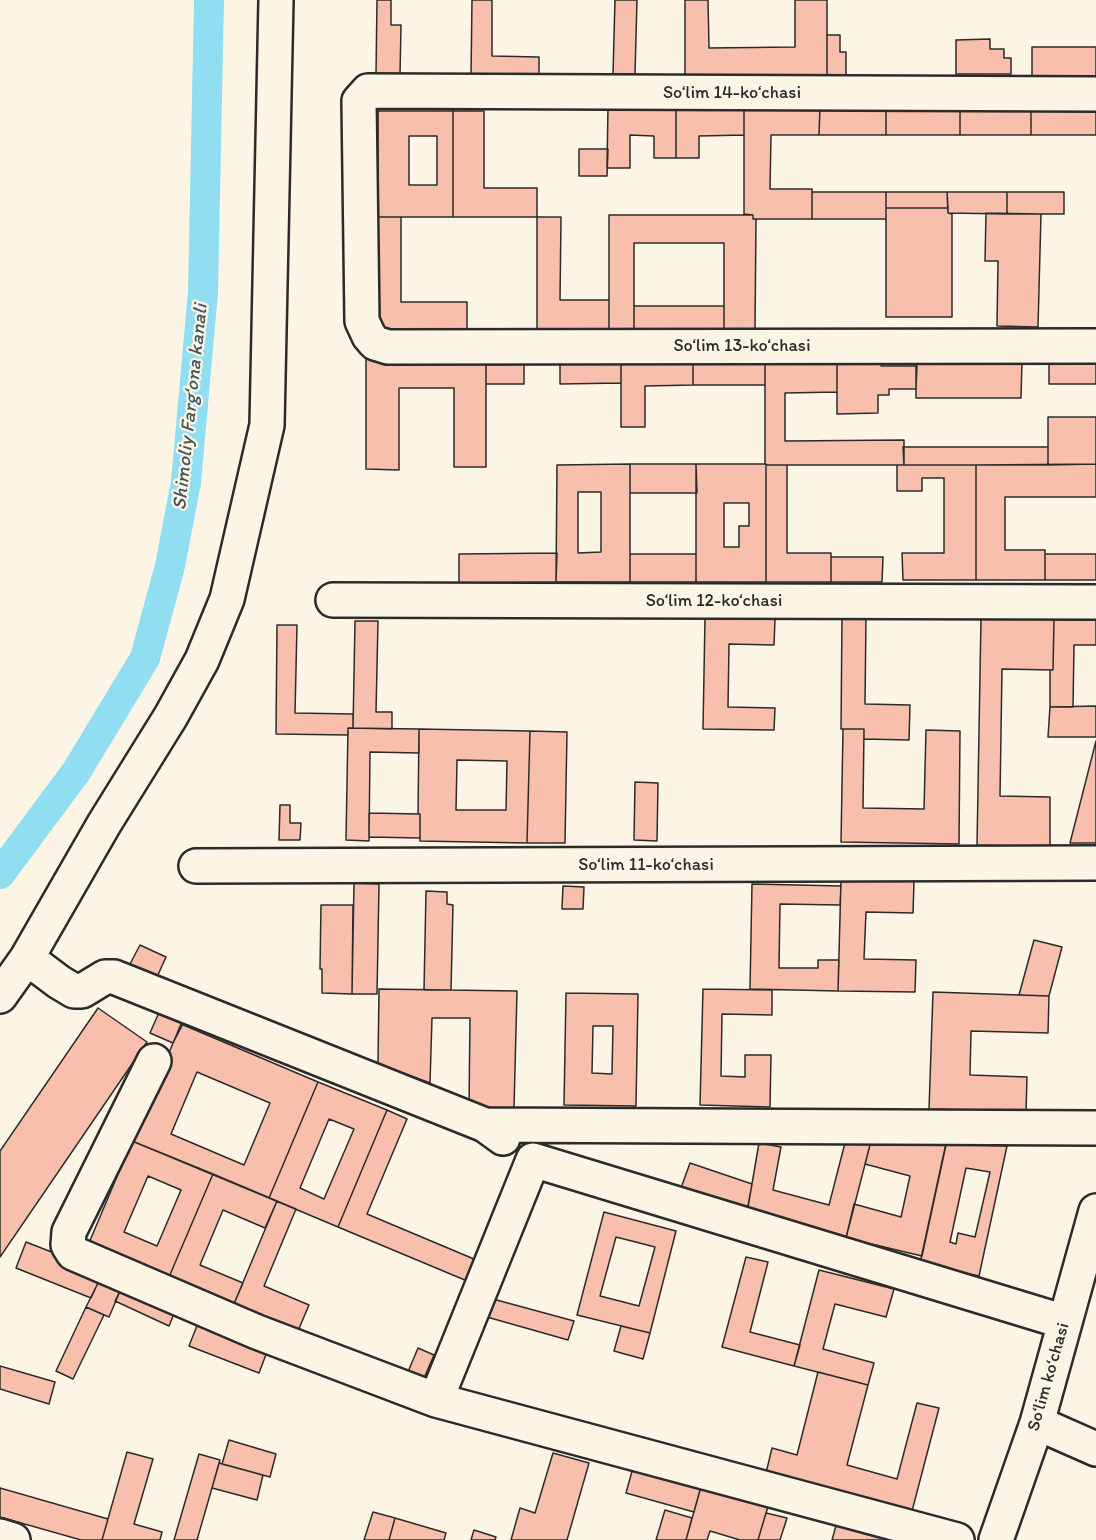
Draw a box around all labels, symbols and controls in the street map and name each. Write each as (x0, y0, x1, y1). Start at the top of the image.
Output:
street label: Soʻlim 14-koʻchasi (663, 82, 801, 104)
water label: Shimoliy Fargʻona kanali (168, 303, 214, 511)
street label: Soʻlim 13-koʻchasi (673, 335, 811, 357)
street label: Soʻlim 12-koʻchasi (646, 590, 782, 612)
street label: Soʻlim 11-koʻchasi (578, 854, 714, 876)
street label: Soʻlim koʻchasi (1023, 1320, 1075, 1434)

